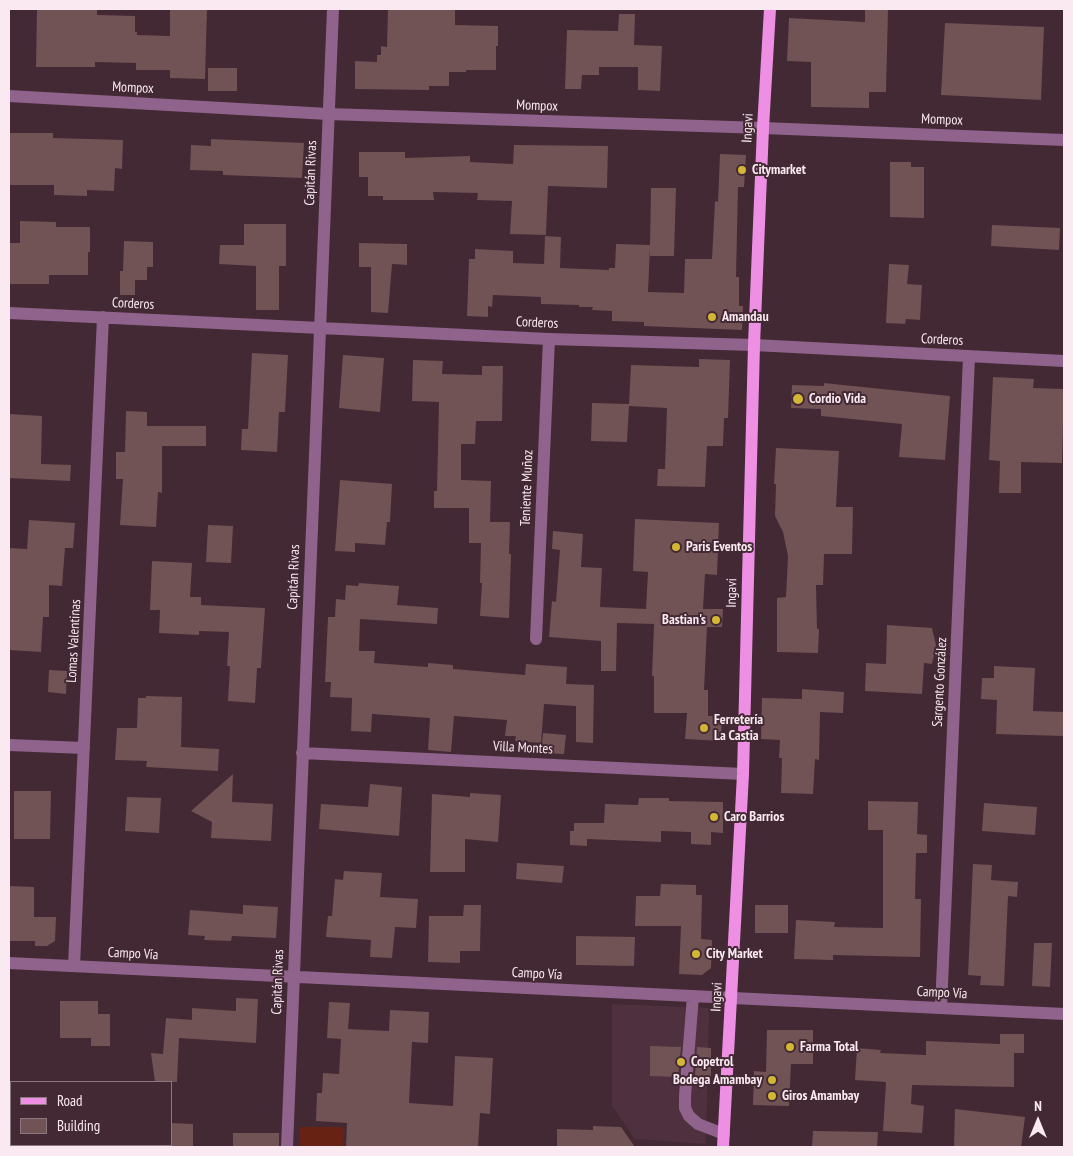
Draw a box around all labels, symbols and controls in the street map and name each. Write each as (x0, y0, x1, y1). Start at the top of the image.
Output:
street label: Mompox (112, 79, 154, 97)
street label: Mompox (516, 97, 558, 115)
street label: Mompox (921, 111, 963, 129)
street label: Ingavi (739, 113, 757, 143)
street label: Capitán Rivas (301, 140, 321, 206)
place label: Citymarket (752, 162, 806, 178)
marker: Citymarket (736, 164, 748, 176)
street label: Corderos (111, 295, 155, 313)
place label: Amandau (722, 309, 769, 325)
marker: Amandau (706, 311, 718, 323)
street label: Corderos (515, 314, 559, 332)
street label: Corderos (920, 331, 964, 349)
place label: Cordio Vida (809, 391, 866, 407)
marker: Cordio Vida (791, 392, 805, 406)
street label: Teniente Muñoz (517, 450, 537, 526)
place label: Paris Eventos (686, 539, 752, 555)
marker: Paris Eventos (670, 541, 682, 553)
street label: Capitán Rivas (284, 544, 304, 610)
street label: Ingavi (723, 578, 741, 608)
street label: Lomas Valentinas (63, 599, 85, 683)
place label: Bastian's (662, 612, 706, 628)
marker: Bastian's (710, 614, 722, 626)
street label: Sargento González (929, 637, 951, 727)
place label: Ferretería La Castia (714, 712, 763, 744)
marker: Ferretería La Castia (698, 722, 710, 734)
street label: Villa Montes (493, 738, 553, 758)
place label: Caro Barrios (724, 809, 784, 825)
marker: Caro Barrios (708, 811, 720, 823)
street label: Campo Vía (107, 944, 159, 964)
place label: City Market (706, 946, 763, 962)
marker: City Market (690, 948, 702, 960)
street label: Capitán Rivas (268, 949, 288, 1015)
street label: Campo Vía (511, 964, 563, 984)
street label: Ingavi (708, 982, 726, 1012)
street label: Campo Vía (916, 983, 968, 1003)
place label: Farma Total (800, 1039, 858, 1055)
marker: Farma Total (784, 1041, 796, 1053)
place label: Copetrol (691, 1054, 733, 1070)
marker: Copetrol (675, 1056, 687, 1068)
place label: Bodega Amambay (673, 1072, 762, 1088)
marker: Bodega Amambay (766, 1074, 778, 1086)
legend (10, 1081, 172, 1146)
place label: Giros Amambay (782, 1088, 859, 1104)
marker: Giros Amambay (766, 1090, 778, 1102)
text: Road (57, 1091, 83, 1110)
north arrow (1013, 1096, 1063, 1146)
text: N (1034, 1097, 1042, 1115)
text: Building (57, 1116, 100, 1135)

